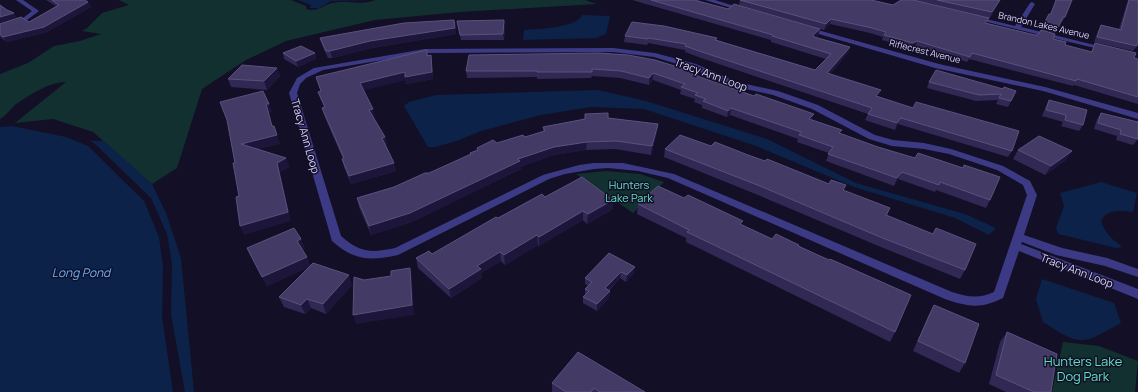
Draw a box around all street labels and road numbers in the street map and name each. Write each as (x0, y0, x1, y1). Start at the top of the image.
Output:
street label: Brandon Lakes Avenue (997, 8, 1091, 42)
street label: Riflecrest Avenue (888, 36, 962, 66)
street label: Tracy Ann Loop (672, 54, 750, 94)
street label: Tracy Ann Loop (288, 97, 324, 176)
street label: Tracy Ann Loop (1038, 249, 1116, 291)

